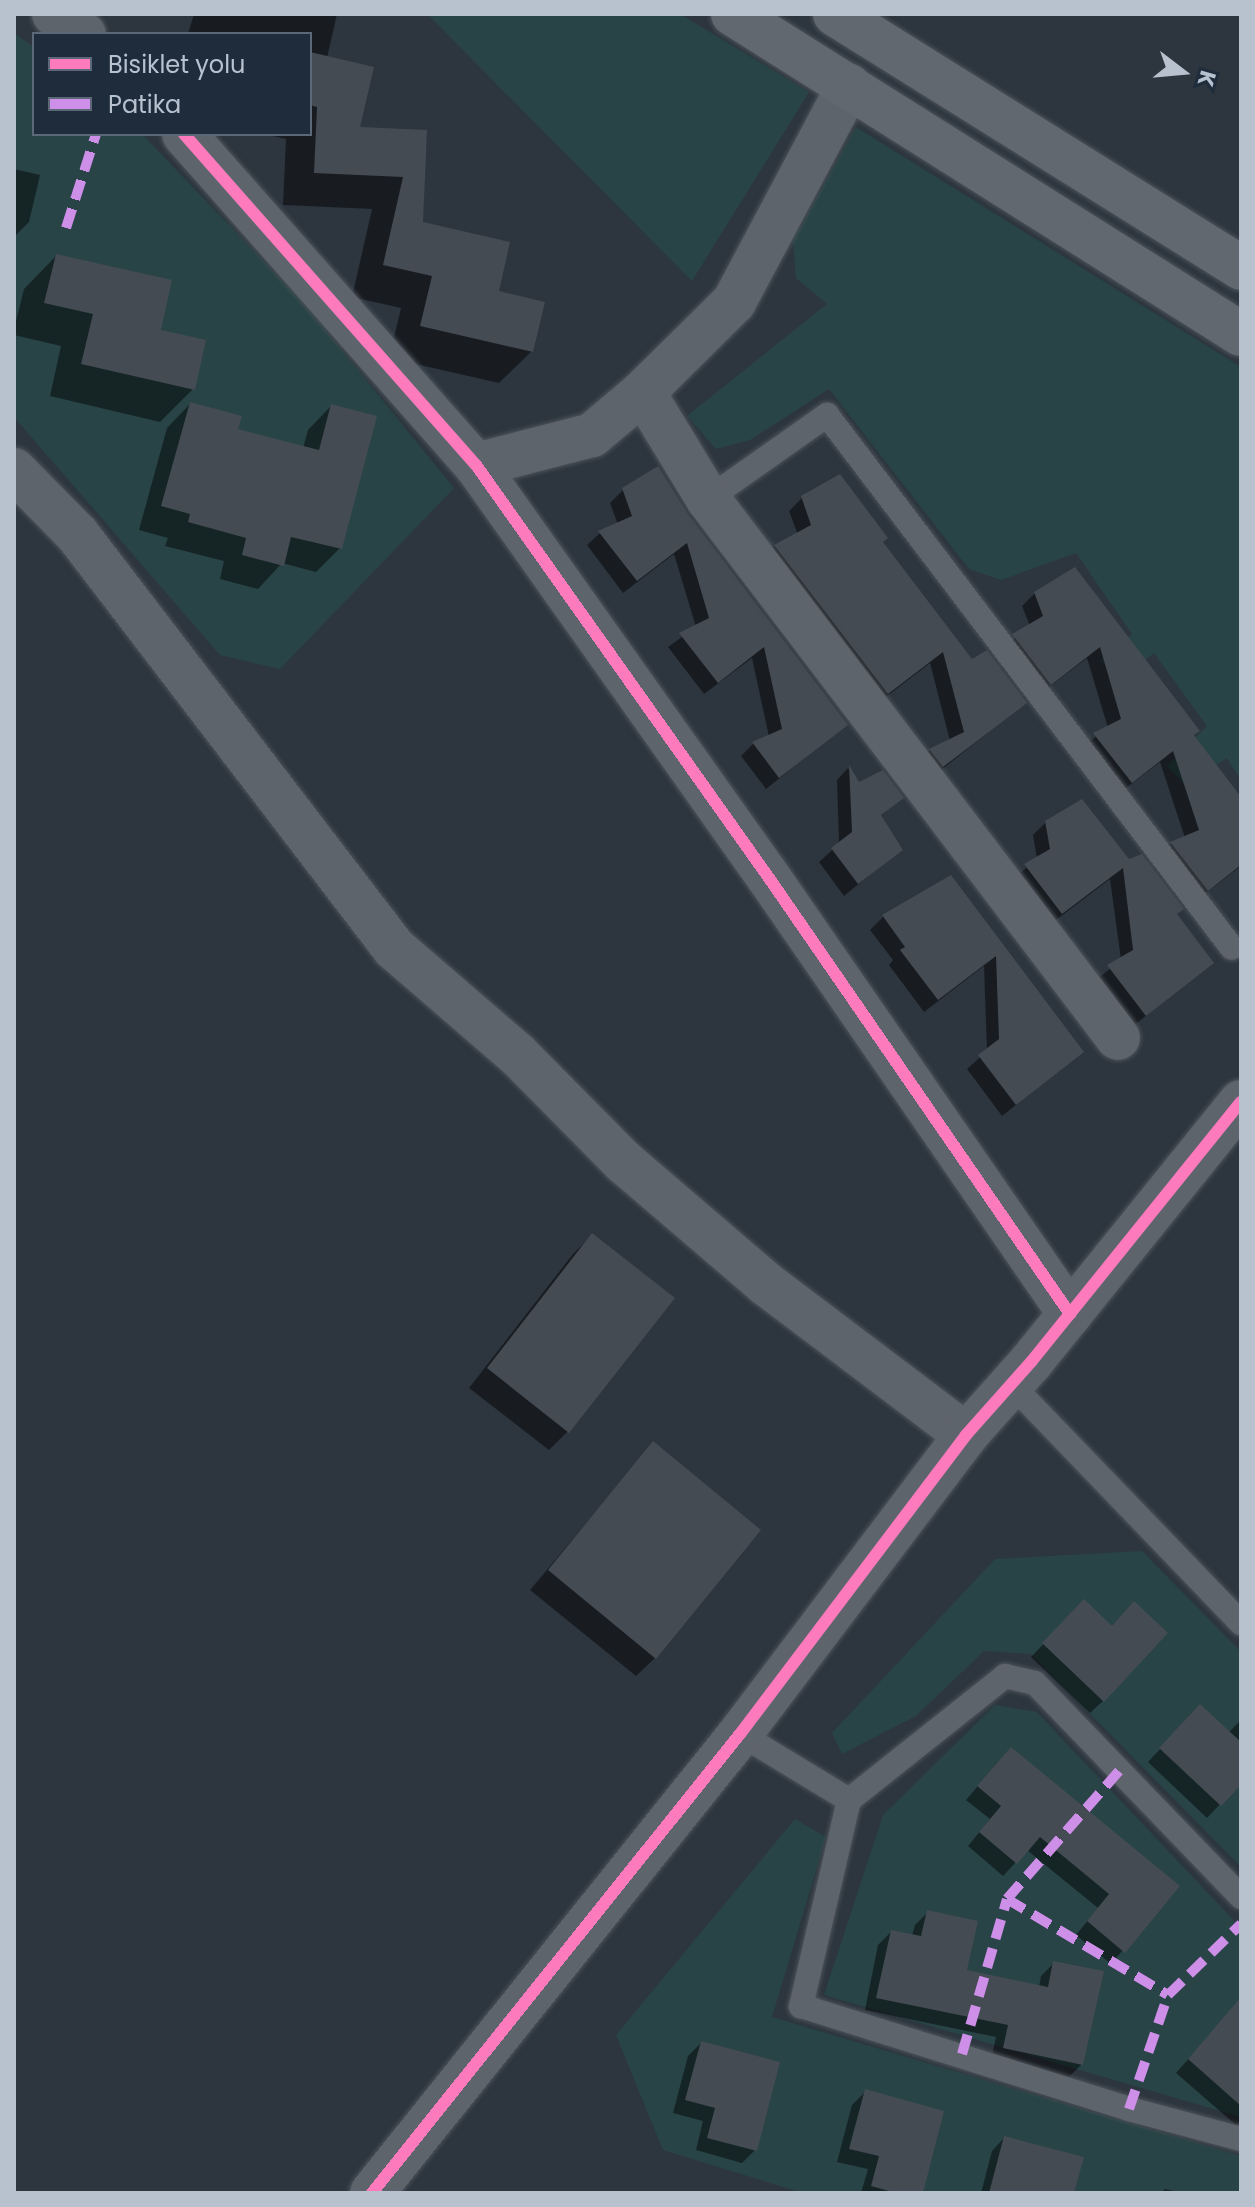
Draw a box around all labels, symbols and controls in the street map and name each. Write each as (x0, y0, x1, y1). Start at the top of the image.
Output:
legend (32, 32, 312, 136)
north arrow (1143, 32, 1223, 112)
text: Bisiklet yolu (108, 48, 245, 81)
text: K (1190, 67, 1224, 90)
text: Patika (108, 88, 181, 121)

